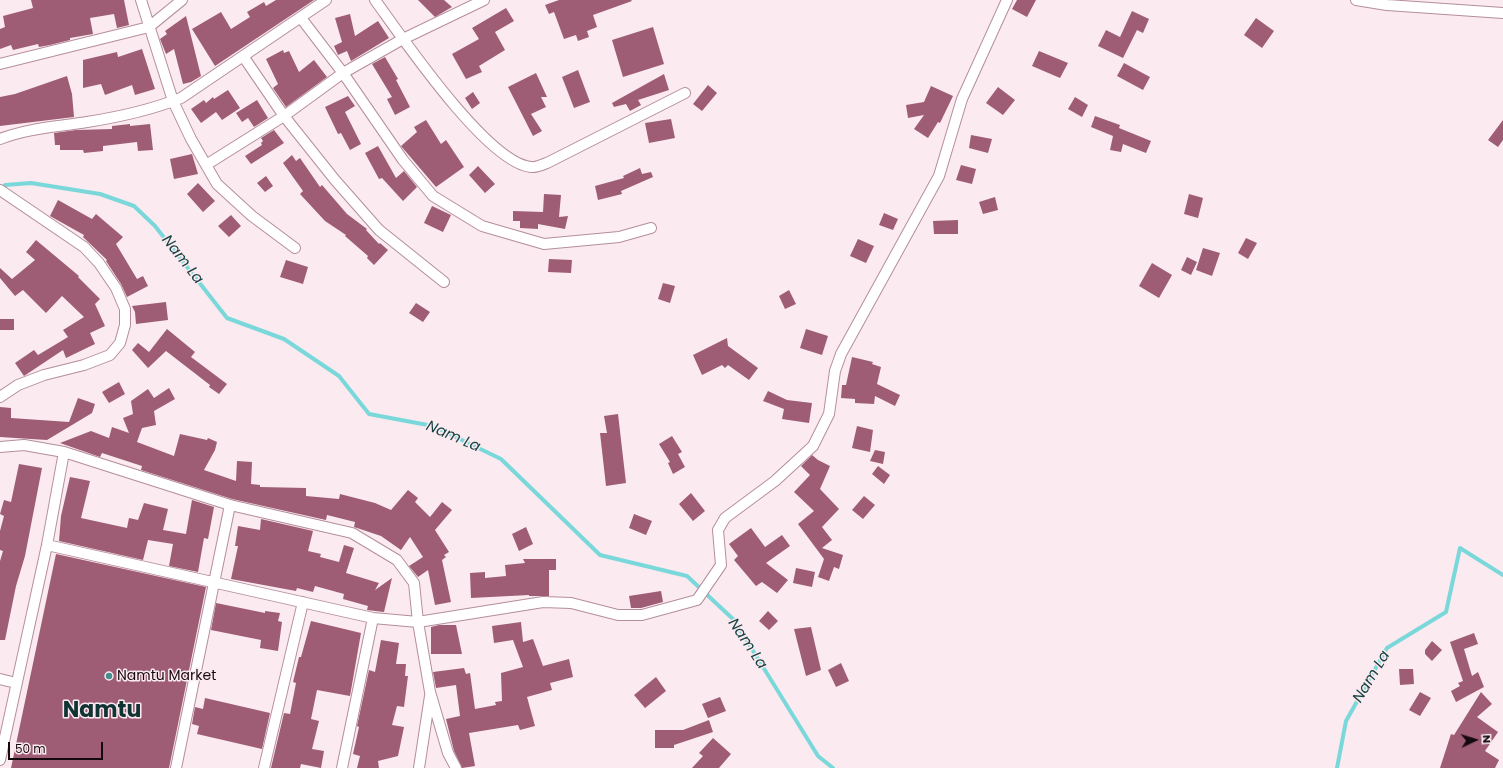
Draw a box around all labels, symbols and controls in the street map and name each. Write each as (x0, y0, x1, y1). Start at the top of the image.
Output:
water label: Nam La (157, 232, 207, 288)
water label: Nam La (423, 418, 483, 456)
water label: Nam La (724, 615, 770, 673)
water label: Nam La (1350, 648, 1394, 706)
place label: Namtu Market (117, 668, 216, 684)
marker: Namtu Market (104, 671, 114, 681)
district label: Namtu (63, 698, 141, 724)
north arrow (1455, 720, 1495, 760)
scale bar (10, 734, 105, 760)
text: N (1479, 734, 1495, 744)
text: 50 m (15, 740, 46, 757)

